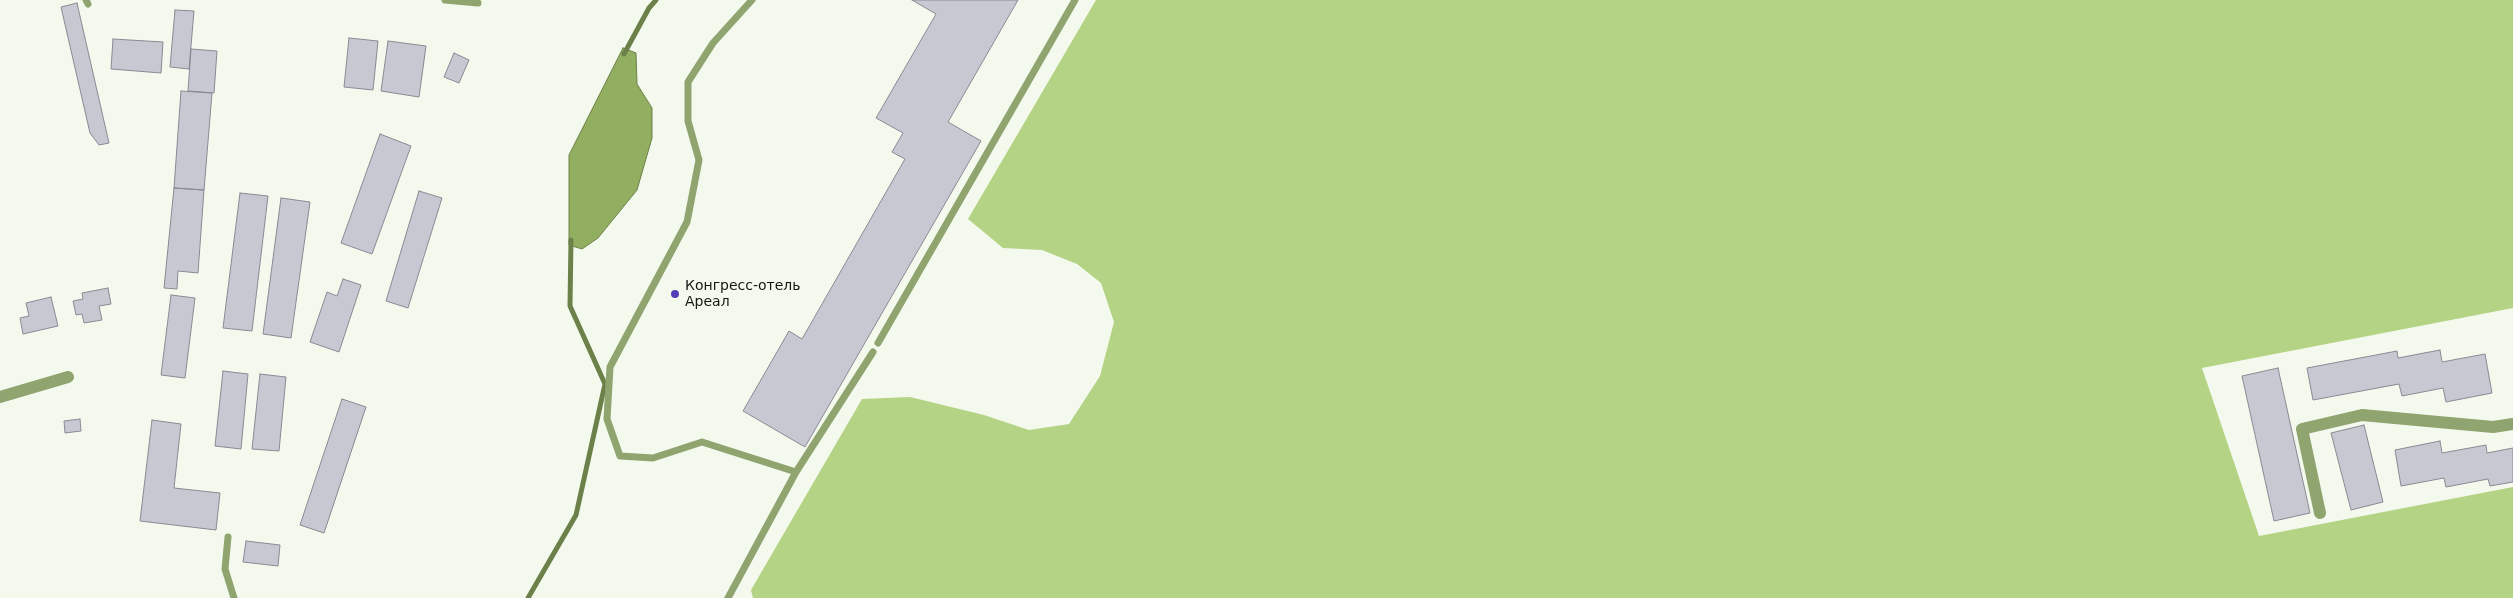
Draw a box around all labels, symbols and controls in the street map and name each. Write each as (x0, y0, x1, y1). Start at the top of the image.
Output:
place label: Конгресс-отель Ареал (685, 278, 800, 310)
marker: Конгресс-отель Ареал (669, 288, 681, 300)

